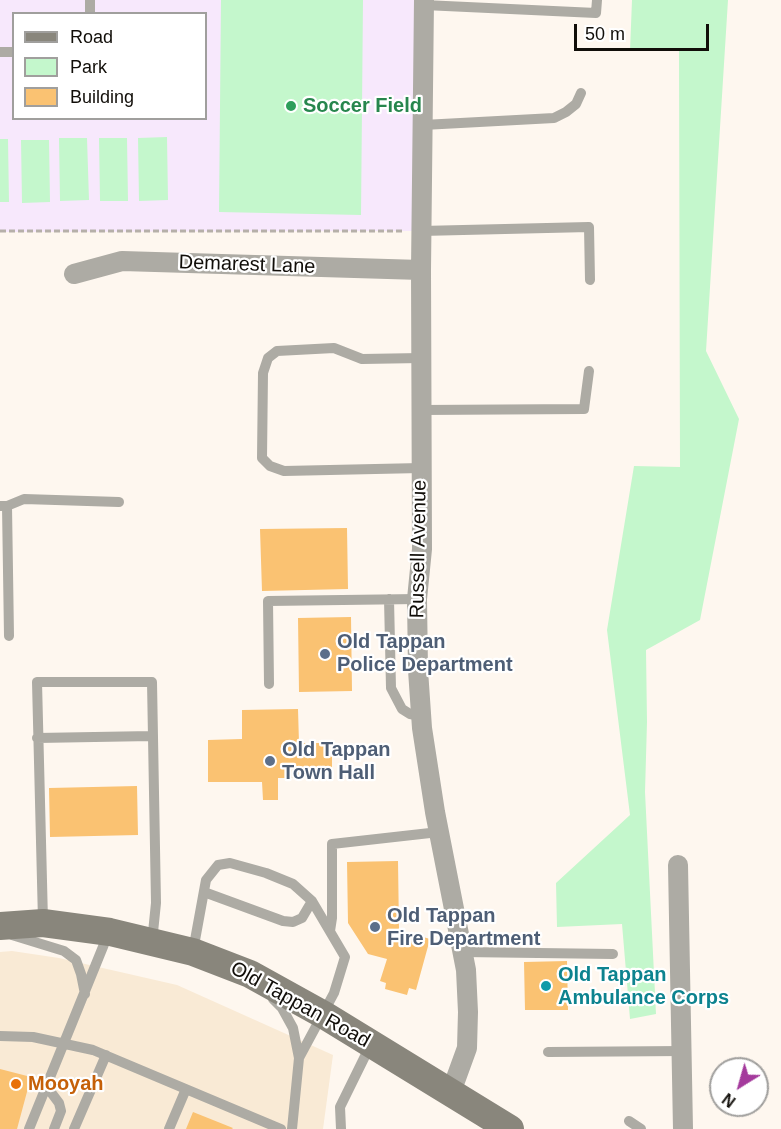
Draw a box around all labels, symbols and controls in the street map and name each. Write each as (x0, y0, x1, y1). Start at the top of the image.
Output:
legend (12, 12, 207, 120)
scale bar (577, 12, 712, 50)
text: 50 m (585, 24, 625, 44)
text: Road (70, 27, 113, 47)
text: Park (70, 57, 107, 77)
text: Building (70, 87, 134, 107)
place label: Soccer Field (303, 94, 422, 118)
marker: Soccer Field (284, 99, 298, 113)
street label: Demarest Lane (178, 251, 316, 279)
street label: Russell Avenue (406, 479, 432, 619)
place label: Old Tappan Police Department (337, 630, 513, 677)
marker: Old Tappan Police Department (318, 647, 332, 661)
place label: Old Tappan Town Hall (282, 738, 391, 785)
marker: Old Tappan Town Hall (263, 754, 277, 768)
place label: Old Tappan Fire Department (387, 904, 540, 951)
marker: Old Tappan Fire Department (368, 920, 382, 934)
street label: Old Tappan Road (226, 957, 374, 1053)
place label: Old Tappan Ambulance Corps (558, 963, 729, 1010)
marker: Old Tappan Ambulance Corps (539, 979, 553, 993)
north arrow (709, 1057, 769, 1117)
place label: Mooyah (28, 1072, 104, 1096)
marker: Mooyah (9, 1077, 23, 1091)
text: N (719, 1090, 739, 1110)

